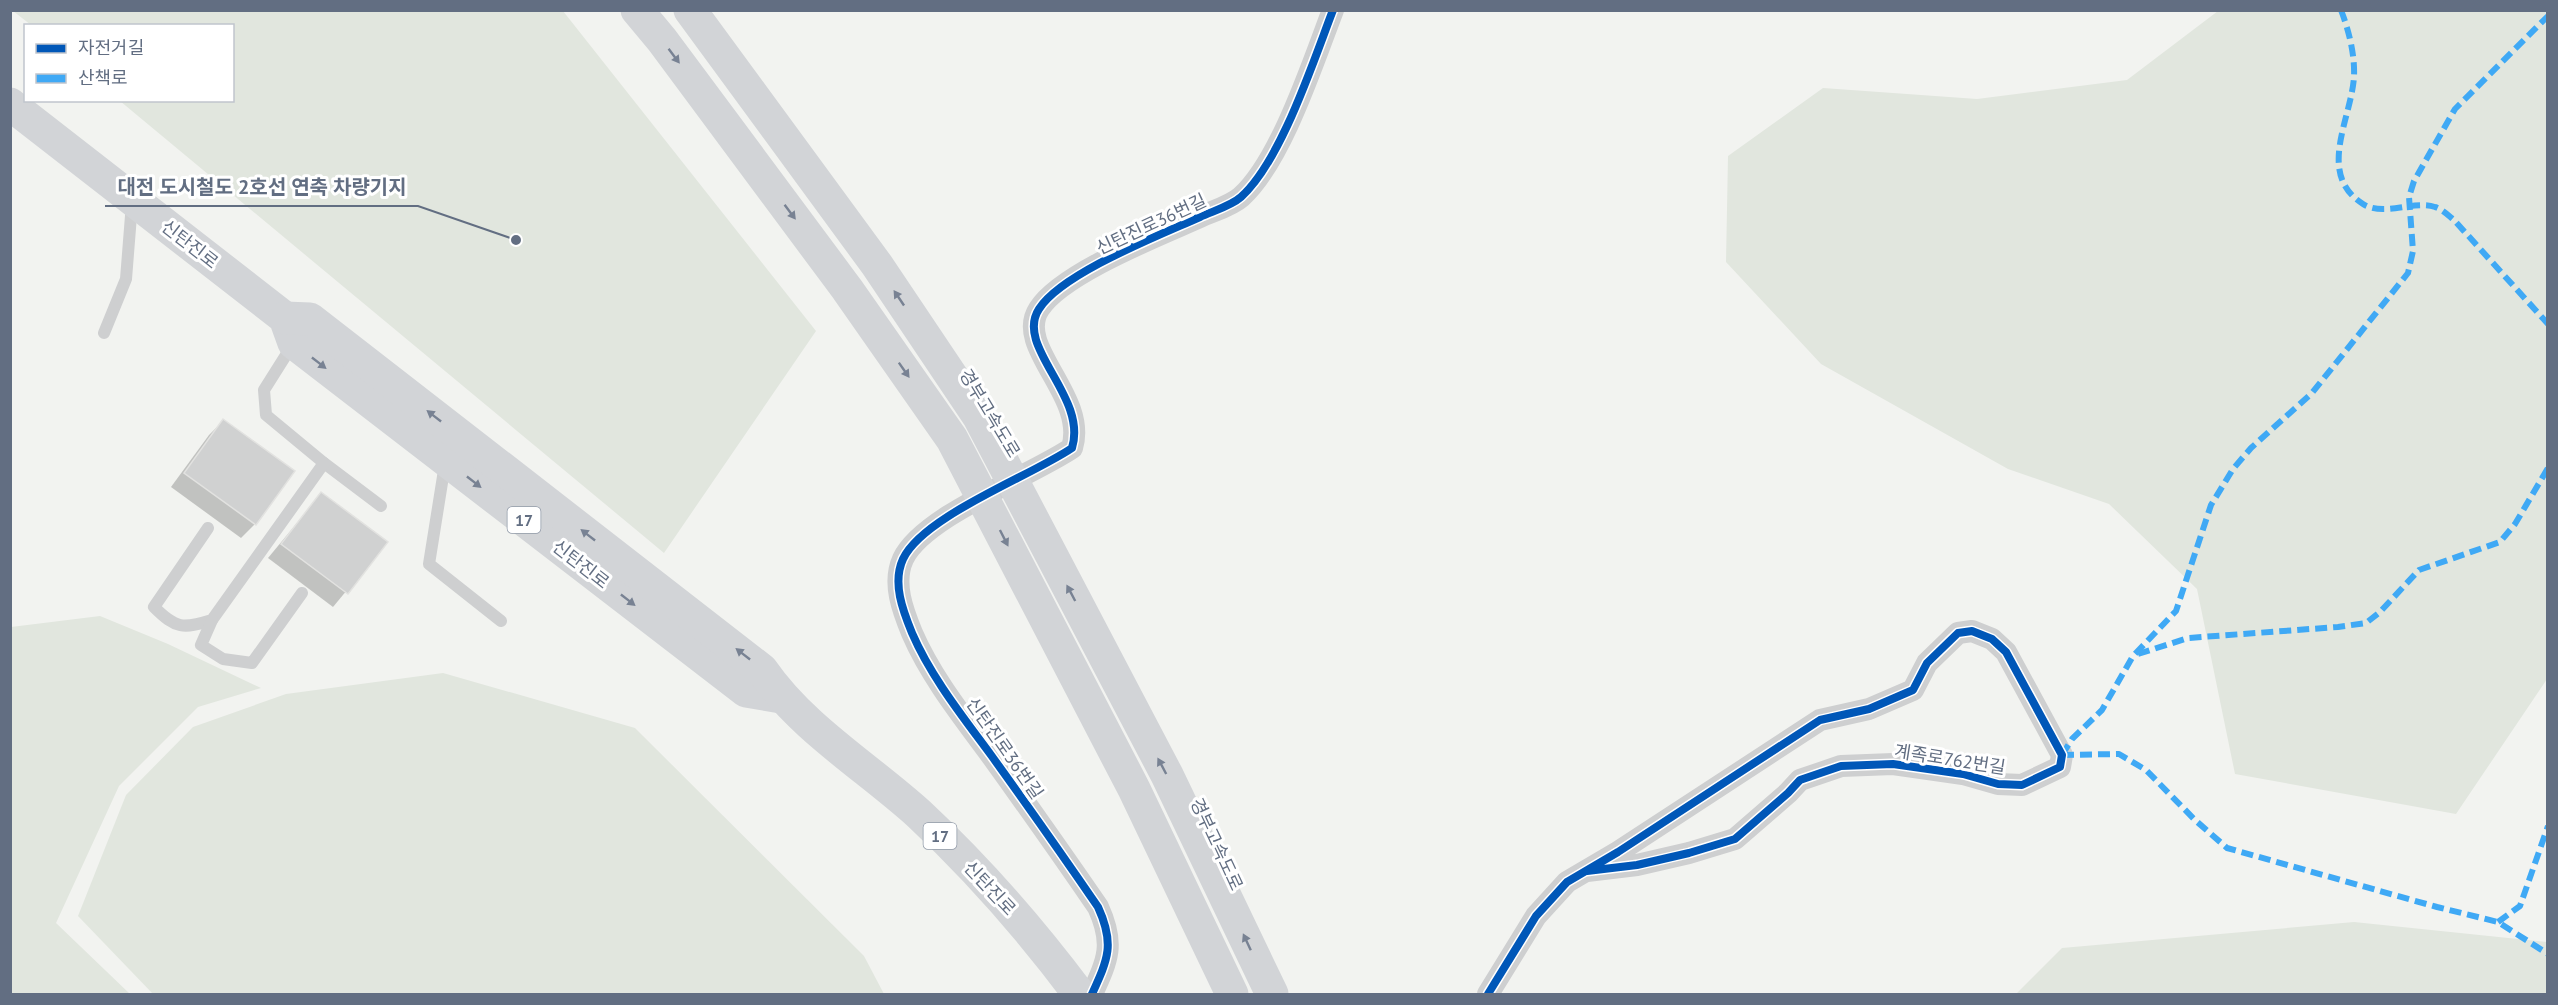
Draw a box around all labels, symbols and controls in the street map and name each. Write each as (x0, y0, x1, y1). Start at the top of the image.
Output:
legend (24, 24, 234, 102)
text: 자전거길 (78, 36, 144, 59)
one-way arrow (667, 48, 679, 63)
text: 산책로 (78, 66, 128, 89)
callout: 대전 도시철도 2호선 연축 차량기지 (105, 168, 418, 206)
text: 대전 도시철도 2호선 연축 차량기지 (117, 174, 407, 200)
street label: 신탄진로36번길 (1092, 188, 1210, 260)
one-way arrow (784, 204, 796, 220)
street label: 신탄진로 (157, 215, 223, 273)
one-way arrow (893, 291, 905, 307)
one-way arrow (312, 356, 327, 368)
one-way arrow (898, 362, 910, 378)
street label: 경부고속도로 (955, 364, 1025, 462)
one-way arrow (426, 409, 442, 422)
one-way arrow (466, 475, 481, 487)
road number: 17 (508, 507, 540, 533)
one-way arrow (581, 529, 597, 541)
one-way arrow (999, 529, 1008, 546)
street label: 신탄진로 (548, 535, 614, 593)
one-way arrow (1067, 585, 1076, 602)
one-way arrow (621, 594, 636, 606)
one-way arrow (735, 649, 750, 661)
street label: 신탄진로36번길 (961, 693, 1049, 803)
street label: 계족로762번길 (1893, 739, 2007, 779)
one-way arrow (1157, 757, 1167, 774)
street label: 경부고속도로 (1186, 794, 1248, 894)
road number: 17 (924, 823, 956, 849)
street label: 신탄진로 (959, 856, 1021, 920)
one-way arrow (1242, 933, 1251, 950)

